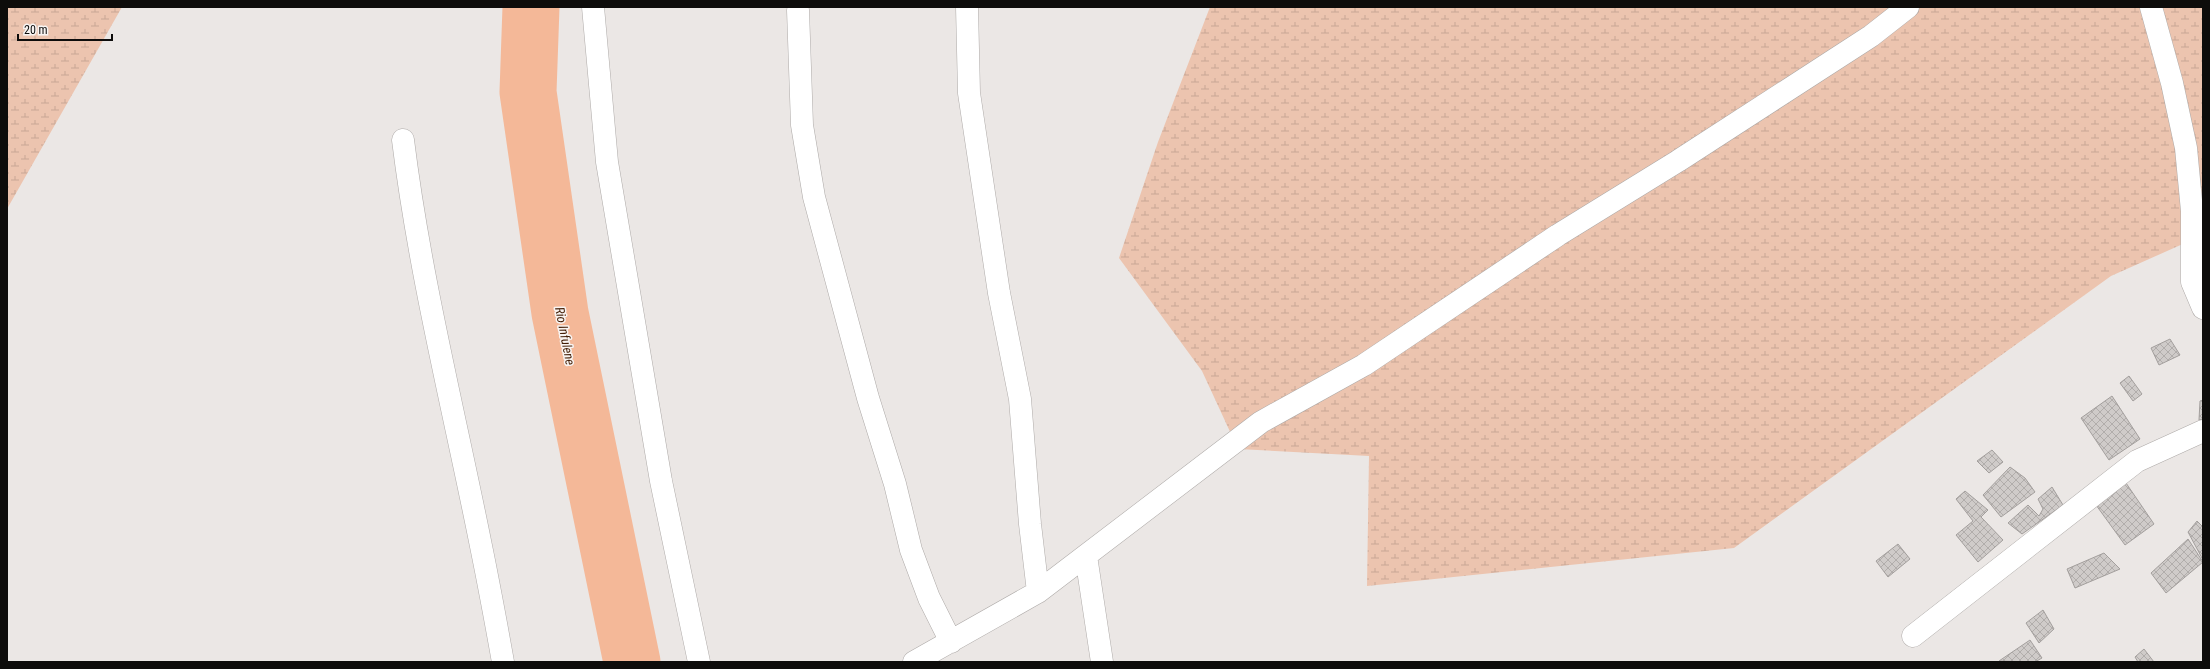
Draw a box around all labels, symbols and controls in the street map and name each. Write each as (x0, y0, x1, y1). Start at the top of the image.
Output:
scale bar (18, 16, 112, 42)
text: 20 m (24, 23, 48, 37)
water label: Rio Infulene (552, 306, 578, 366)

